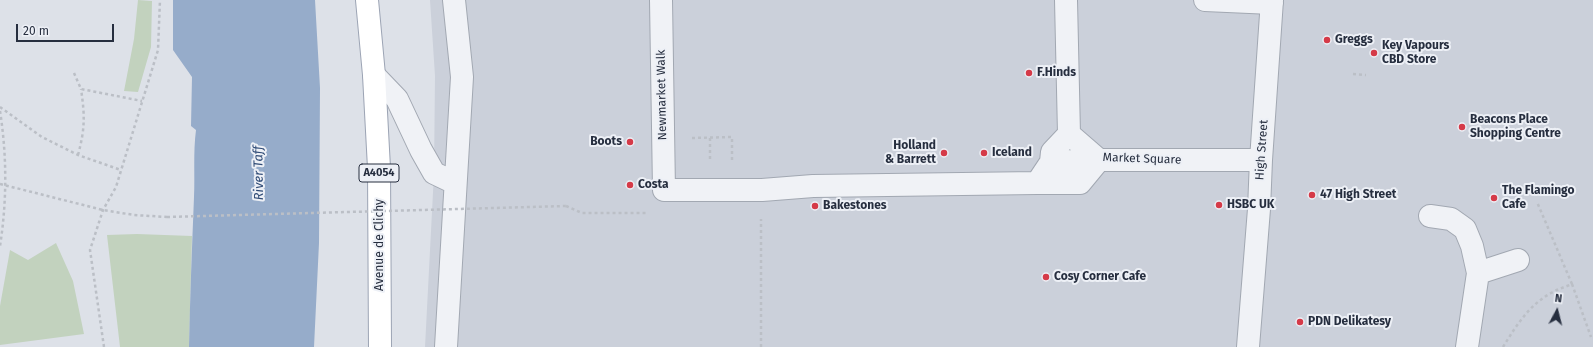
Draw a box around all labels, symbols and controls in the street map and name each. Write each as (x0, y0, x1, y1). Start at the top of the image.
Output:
scale bar (18, 16, 116, 42)
text: 20 m (23, 24, 49, 38)
place label: Greggs (1335, 33, 1373, 47)
marker: Greggs (1322, 35, 1332, 45)
place label: Key Vapours CBD Store (1382, 39, 1449, 67)
marker: Key Vapours CBD Store (1369, 48, 1379, 58)
street label: Newmarket Walk (654, 50, 670, 140)
place label: F.Hinds (1037, 66, 1076, 80)
marker: F.Hinds (1024, 68, 1034, 78)
place label: Beacons Place Shopping Centre (1470, 113, 1561, 141)
street label: High Street (1253, 119, 1271, 181)
marker: Beacons Place Shopping Centre (1457, 122, 1467, 132)
place label: Boots (590, 135, 622, 149)
marker: Boots (625, 137, 635, 147)
place label: Holland & Barrett (885, 139, 936, 167)
water label: River Taff (251, 146, 267, 200)
place label: Iceland (992, 146, 1032, 160)
marker: Holland & Barrett (939, 148, 949, 158)
marker: Iceland (979, 148, 989, 158)
street label: Market Square (1102, 150, 1182, 168)
road number: A4054 (359, 164, 399, 182)
place label: Costa (638, 178, 669, 192)
marker: Costa (625, 180, 635, 190)
place label: The Flamingo Cafe (1502, 184, 1574, 212)
place label: 47 High Street (1320, 188, 1396, 202)
marker: 47 High Street (1307, 190, 1317, 200)
marker: The Flamingo Cafe (1489, 193, 1499, 203)
place label: HSBC UK (1227, 198, 1274, 212)
street label: Avenue de Clichy (373, 199, 387, 291)
place label: Bakestones (823, 199, 887, 213)
marker: HSBC UK (1214, 200, 1224, 210)
marker: Bakestones (810, 201, 820, 211)
place label: Cosy Corner Cafe (1054, 270, 1146, 284)
marker: Cosy Corner Cafe (1041, 272, 1051, 282)
north arrow (1537, 291, 1577, 331)
text: N (1554, 292, 1563, 305)
place label: PDN Delikatesy (1308, 315, 1391, 329)
marker: PDN Delikatesy (1295, 317, 1305, 327)

